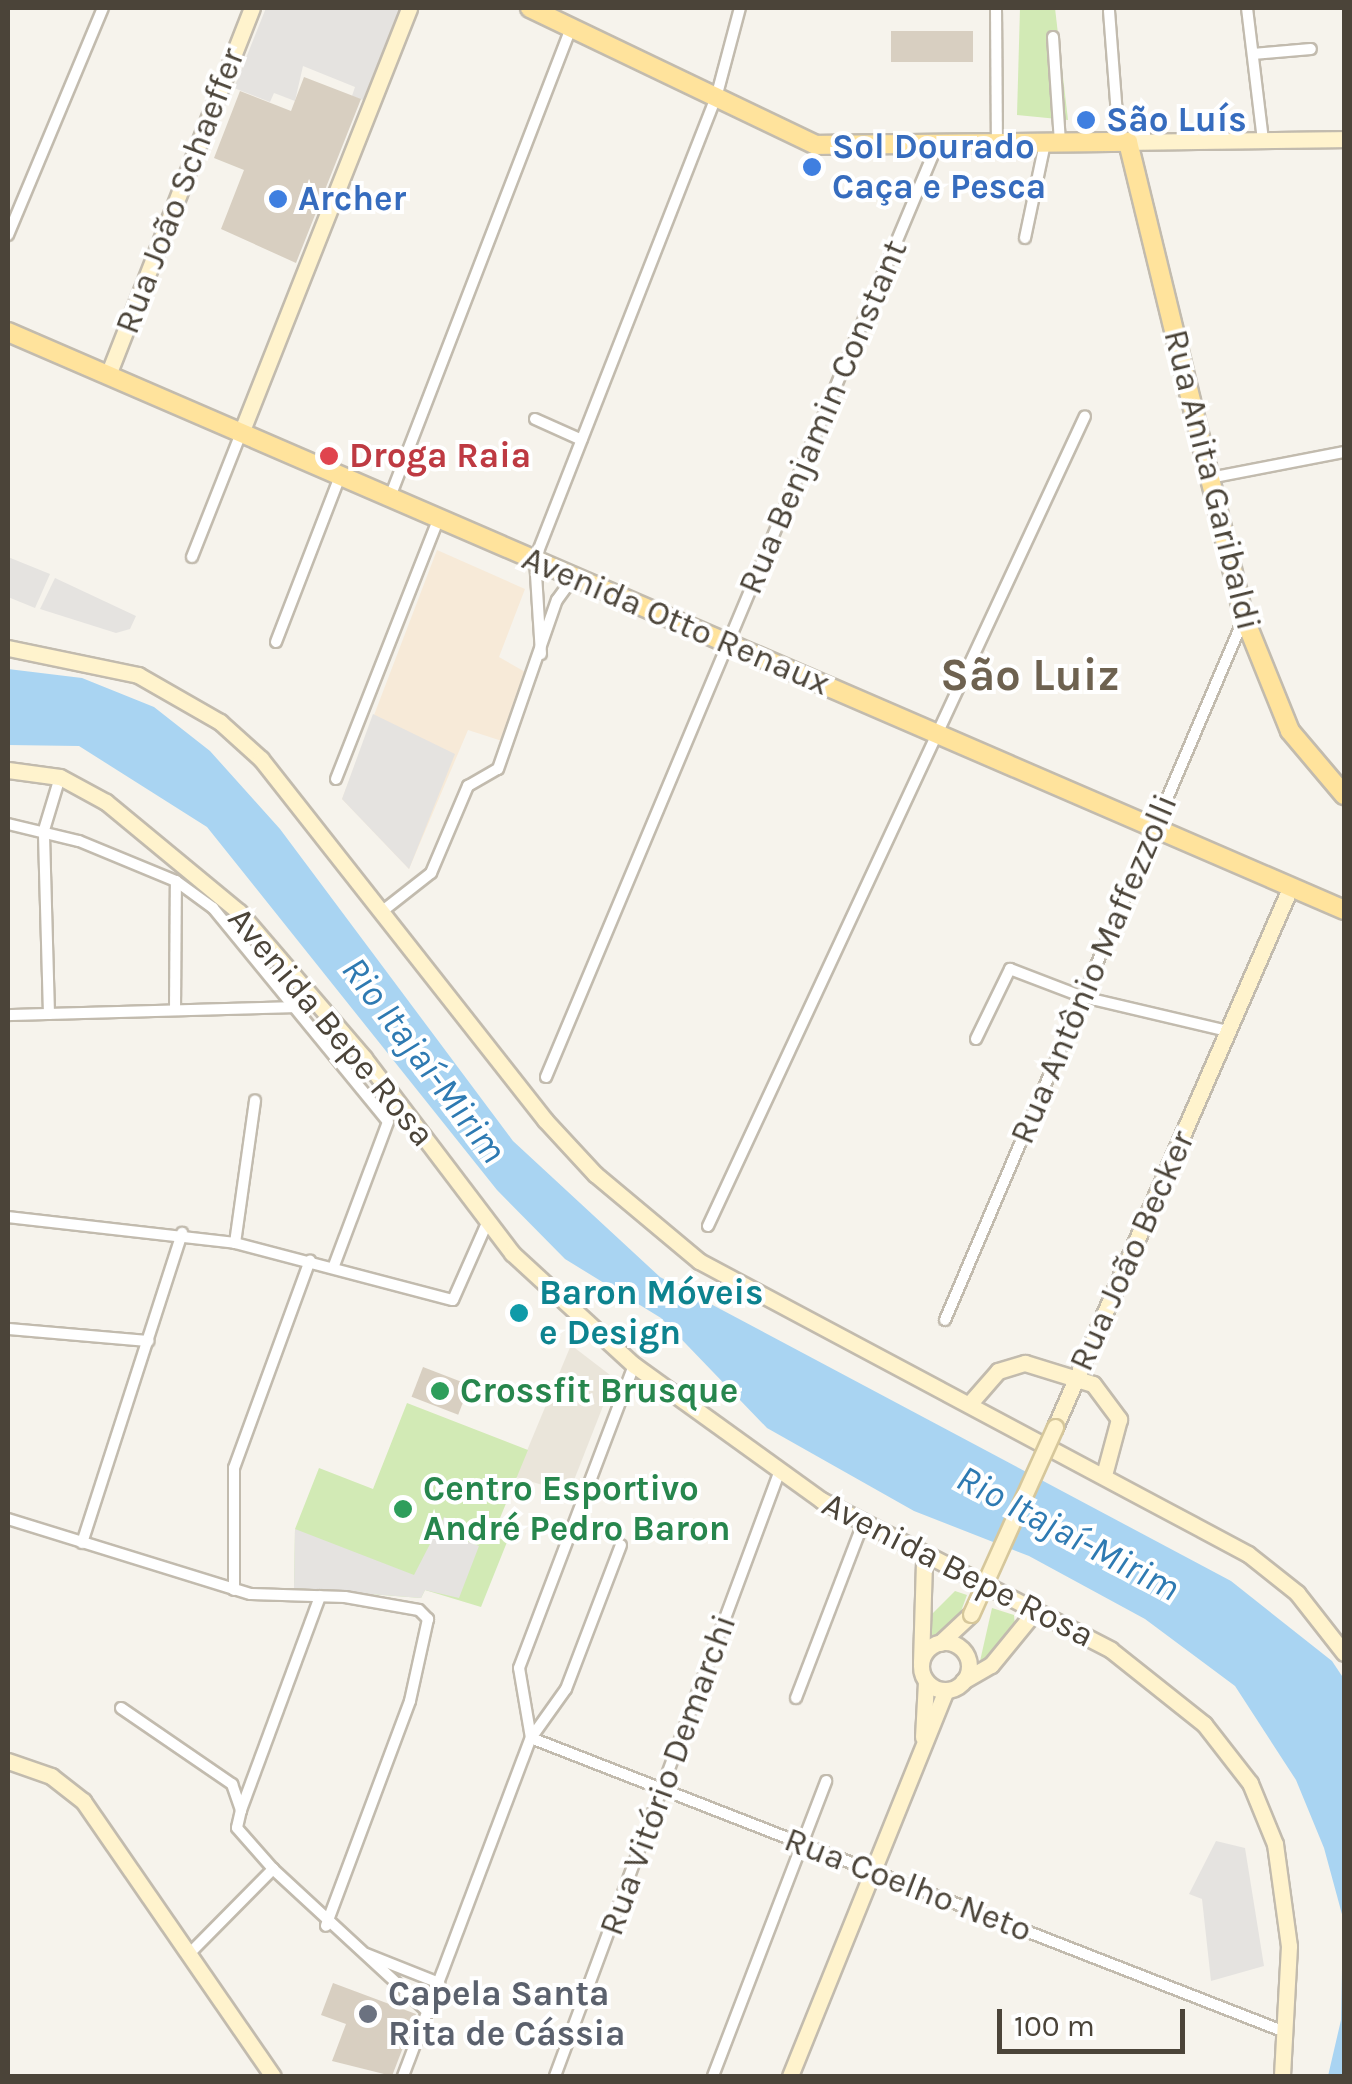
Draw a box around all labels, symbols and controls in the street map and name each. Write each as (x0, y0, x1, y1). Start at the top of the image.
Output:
street label: Rua João Schaeffer (106, 42, 254, 340)
place label: São Luís (1106, 99, 1247, 141)
marker: São Luís (1075, 109, 1097, 131)
place label: Sol Dourado Caça e Pesca (832, 126, 1046, 208)
marker: Sol Dourado Caça e Pesca (801, 156, 823, 178)
place label: Archer (298, 178, 406, 220)
marker: Archer (267, 188, 289, 210)
street label: Rua Benjamin Constant (729, 234, 917, 600)
street label: Rua Anita Garibaldi (1154, 325, 1270, 635)
place label: Droga Raia (349, 435, 531, 477)
marker: Droga Raia (318, 445, 340, 467)
street label: Avenida Otto Renaux (516, 537, 836, 705)
district label: São Luiz (940, 649, 1120, 703)
street label: Rua Antônio Maffezzolli (1001, 788, 1187, 1150)
street label: Avenida Bepe Rosa (219, 899, 443, 1155)
water label: Rio Itajaí-Mirim (332, 948, 516, 1172)
street label: Rua João Becker (1060, 1124, 1204, 1378)
place label: Baron Móveis e Design (539, 1272, 763, 1354)
marker: Baron Móveis e Design (508, 1302, 530, 1324)
place label: Crossfit Brusque (460, 1370, 738, 1412)
marker: Crossfit Brusque (429, 1380, 451, 1402)
water label: Rio Itajaí-Mirim (949, 1455, 1187, 1611)
place label: Centro Esportivo André Pedro Baron (423, 1468, 731, 1550)
street label: Avenida Bepe Rosa (815, 1483, 1101, 1657)
marker: Centro Esportivo André Pedro Baron (392, 1498, 414, 1520)
street label: Rua Vitório Demarchi (590, 1609, 746, 1941)
street label: Rua Coelho Neto (778, 1819, 1038, 1951)
place label: Capela Santa Rita de Cássia (388, 1973, 626, 2055)
scale bar (1002, 1989, 1190, 2051)
marker: Capela Santa Rita de Cássia (357, 2003, 379, 2025)
text: 100 m (1014, 2008, 1095, 2044)

